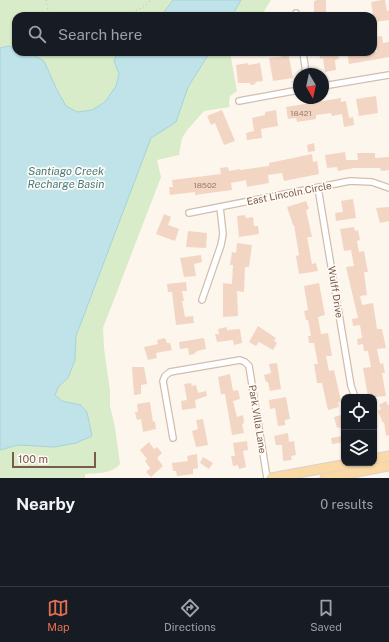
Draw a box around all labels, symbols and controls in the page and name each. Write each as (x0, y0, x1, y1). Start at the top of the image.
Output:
search box (12, 12, 377, 56)
icon: search (26, 23, 48, 45)
text: Search here (58, 26, 142, 43)
north arrow (293, 68, 329, 104)
house number: 18421 (290, 108, 312, 118)
water label: Santiago Creek Recharge Basin (28, 165, 104, 190)
street label: East Lincoln Circle (246, 179, 333, 207)
house number: 18502 (193, 180, 217, 190)
street label: Wulff Drive (326, 265, 346, 319)
street label: Park Villa Lane (247, 384, 269, 454)
map controls (341, 394, 377, 466)
button: locate (341, 394, 377, 430)
button: layers (341, 430, 377, 466)
scale bar (12, 450, 96, 469)
text: 100 m (18, 453, 48, 465)
text: Nearby (16, 494, 75, 514)
text: 0 results (320, 497, 373, 512)
tab: Map (47, 597, 70, 633)
tab: Directions (164, 597, 216, 633)
tab: Saved (310, 597, 342, 633)

